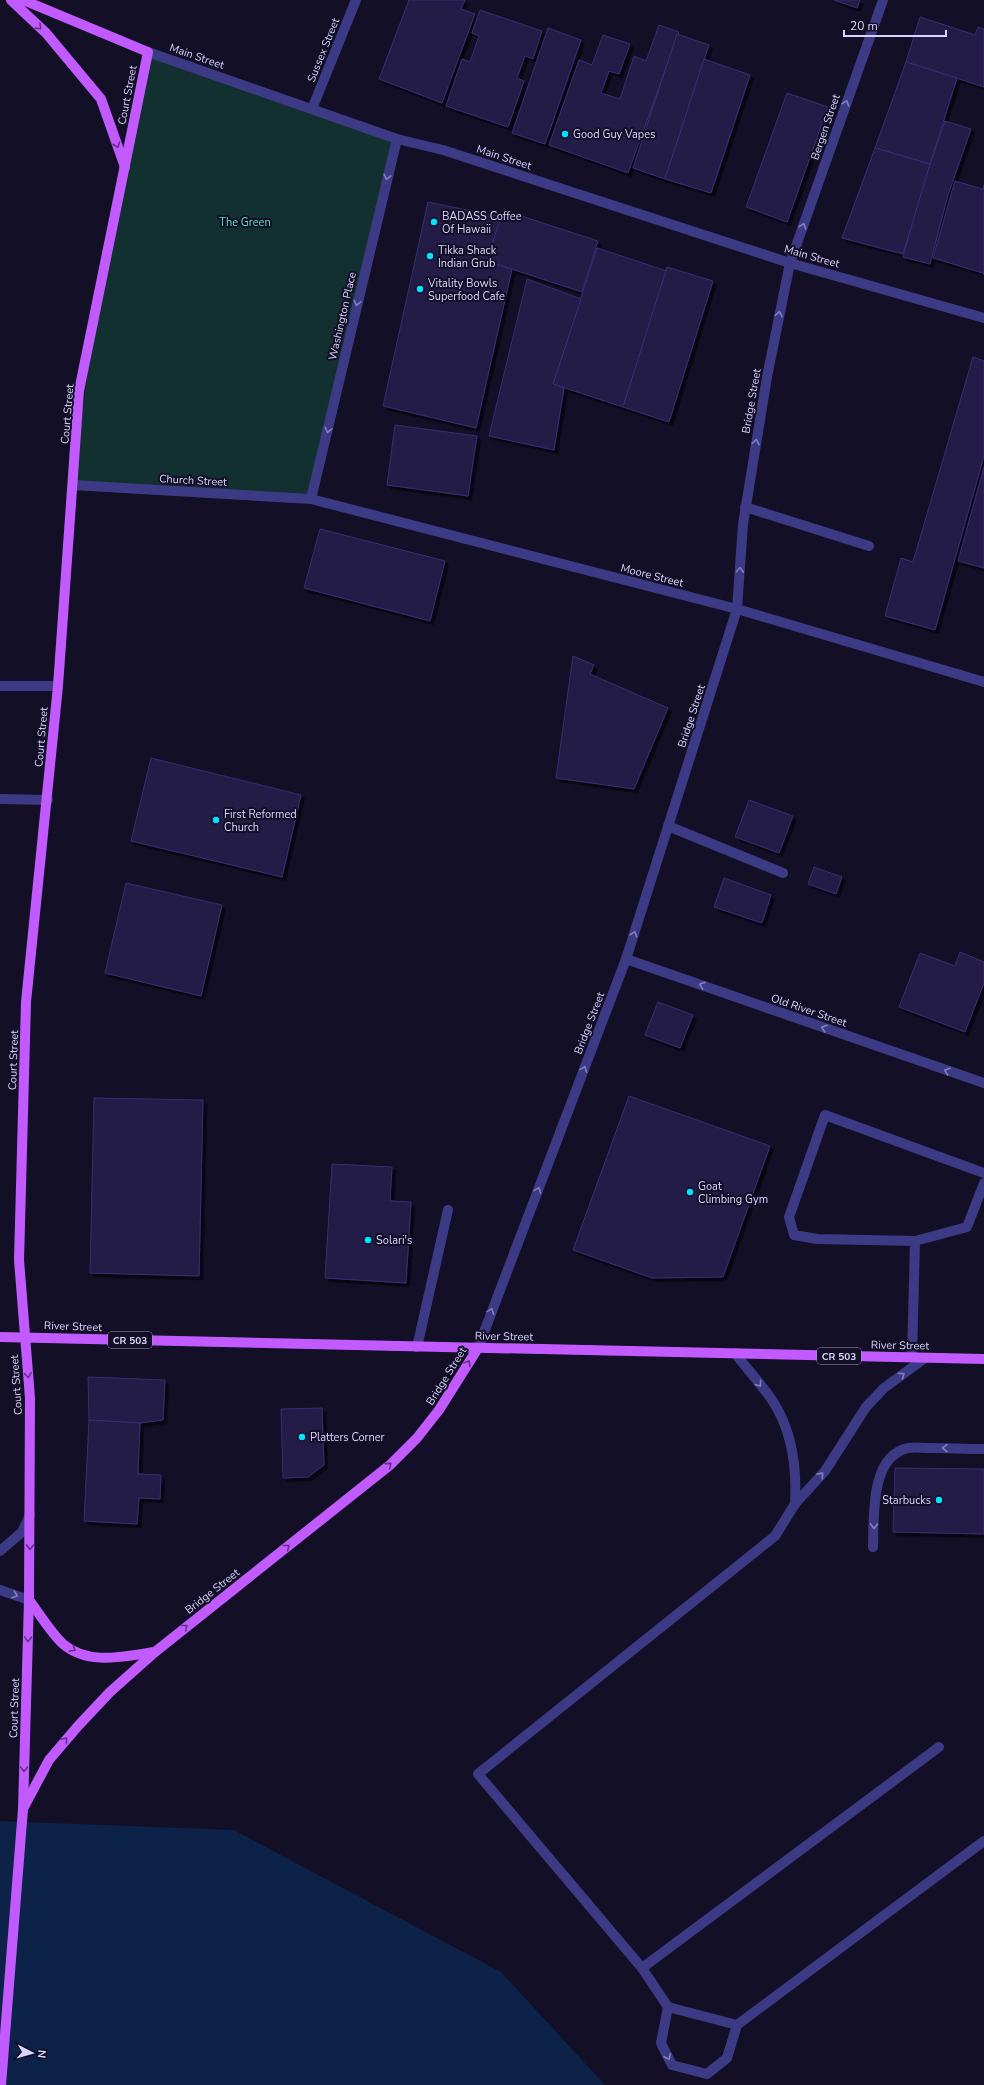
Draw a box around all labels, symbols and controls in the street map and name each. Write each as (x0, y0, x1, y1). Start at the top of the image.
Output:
scale bar (844, 12, 946, 38)
street label: Sussex Street (304, 16, 343, 84)
text: 20 m (850, 18, 878, 34)
one-way arrow (34, 22, 42, 30)
street label: Main Street (168, 40, 226, 73)
street label: Court Street (114, 64, 141, 126)
street label: Bergen Street (807, 92, 844, 162)
one-way arrow (842, 100, 850, 107)
place label: Good Guy Vapes (573, 127, 655, 142)
marker: Good Guy Vapes (560, 129, 570, 139)
one-way arrow (112, 142, 121, 149)
street label: Main Street (474, 142, 533, 173)
one-way arrow (384, 173, 392, 180)
place label: BADASS Coffee Of Hawaii (442, 209, 522, 237)
park label: The Green (219, 215, 271, 230)
marker: BADASS Coffee Of Hawaii (429, 217, 439, 227)
one-way arrow (798, 222, 807, 229)
street label: Main Street (782, 241, 841, 272)
place label: Tikka Shack Indian Grub (438, 243, 497, 271)
marker: Tikka Shack Indian Grub (425, 251, 435, 261)
street label: Washington Place (325, 270, 360, 362)
place label: Vitality Bowls Superfood Cafe (427, 276, 505, 304)
marker: Vitality Bowls Superfood Cafe (415, 284, 425, 294)
one-way arrow (354, 300, 362, 306)
one-way arrow (775, 311, 783, 317)
street label: Bridge Street (738, 367, 765, 435)
street label: Court Street (57, 383, 78, 445)
one-way arrow (324, 426, 332, 433)
one-way arrow (751, 439, 760, 445)
street label: Church Street (159, 471, 227, 490)
street label: Moore Street (619, 560, 685, 591)
one-way arrow (735, 567, 744, 573)
street label: Bridge Street (674, 683, 709, 750)
street label: Court Street (31, 706, 52, 768)
place label: First Reformed Church (224, 807, 297, 835)
marker: First Reformed Church (211, 815, 221, 825)
one-way arrow (629, 930, 638, 937)
one-way arrow (698, 982, 705, 990)
street label: Bridge Street (571, 990, 608, 1056)
street label: Old River Street (769, 991, 849, 1030)
one-way arrow (821, 1024, 828, 1033)
street label: Court Street (5, 1030, 22, 1090)
one-way arrow (580, 1065, 588, 1072)
one-way arrow (944, 1067, 951, 1075)
place label: Goat Climbing Gym (698, 1179, 768, 1207)
one-way arrow (533, 1187, 541, 1194)
marker: Goat Climbing Gym (685, 1187, 695, 1197)
place label: Solari's (376, 1233, 412, 1248)
marker: Solari's (363, 1235, 373, 1245)
one-way arrow (487, 1308, 495, 1315)
street label: River Street (44, 1318, 102, 1335)
street label: River Street (475, 1328, 533, 1345)
road number: CR 503 (108, 1332, 152, 1348)
street label: River Street (871, 1337, 929, 1354)
street label: Bridge Street (423, 1344, 470, 1408)
road number: CR 503 (817, 1348, 861, 1364)
street label: Court Street (7, 1354, 26, 1416)
one-way arrow (463, 1360, 471, 1367)
one-way arrow (23, 1372, 32, 1378)
one-way arrow (897, 1373, 904, 1380)
one-way arrow (755, 1380, 762, 1387)
place label: Platters Corner (310, 1430, 385, 1445)
marker: Platters Corner (297, 1432, 307, 1442)
one-way arrow (942, 1444, 948, 1452)
one-way arrow (384, 1463, 392, 1470)
one-way arrow (816, 1473, 823, 1480)
place label: Starbucks (882, 1493, 931, 1508)
marker: Starbucks (934, 1495, 944, 1505)
one-way arrow (870, 1523, 878, 1529)
one-way arrow (26, 1544, 34, 1550)
one-way arrow (283, 1544, 290, 1551)
street label: Bridge Street (182, 1565, 243, 1617)
one-way arrow (11, 1590, 18, 1598)
one-way arrow (181, 1625, 188, 1632)
one-way arrow (24, 1636, 32, 1642)
one-way arrow (69, 1645, 76, 1652)
street label: Court Street (6, 1678, 23, 1738)
one-way arrow (61, 1738, 68, 1745)
one-way arrow (20, 1766, 29, 1772)
north arrow (12, 2033, 52, 2073)
text: N (34, 2049, 49, 2059)
one-way arrow (663, 2053, 671, 2061)

